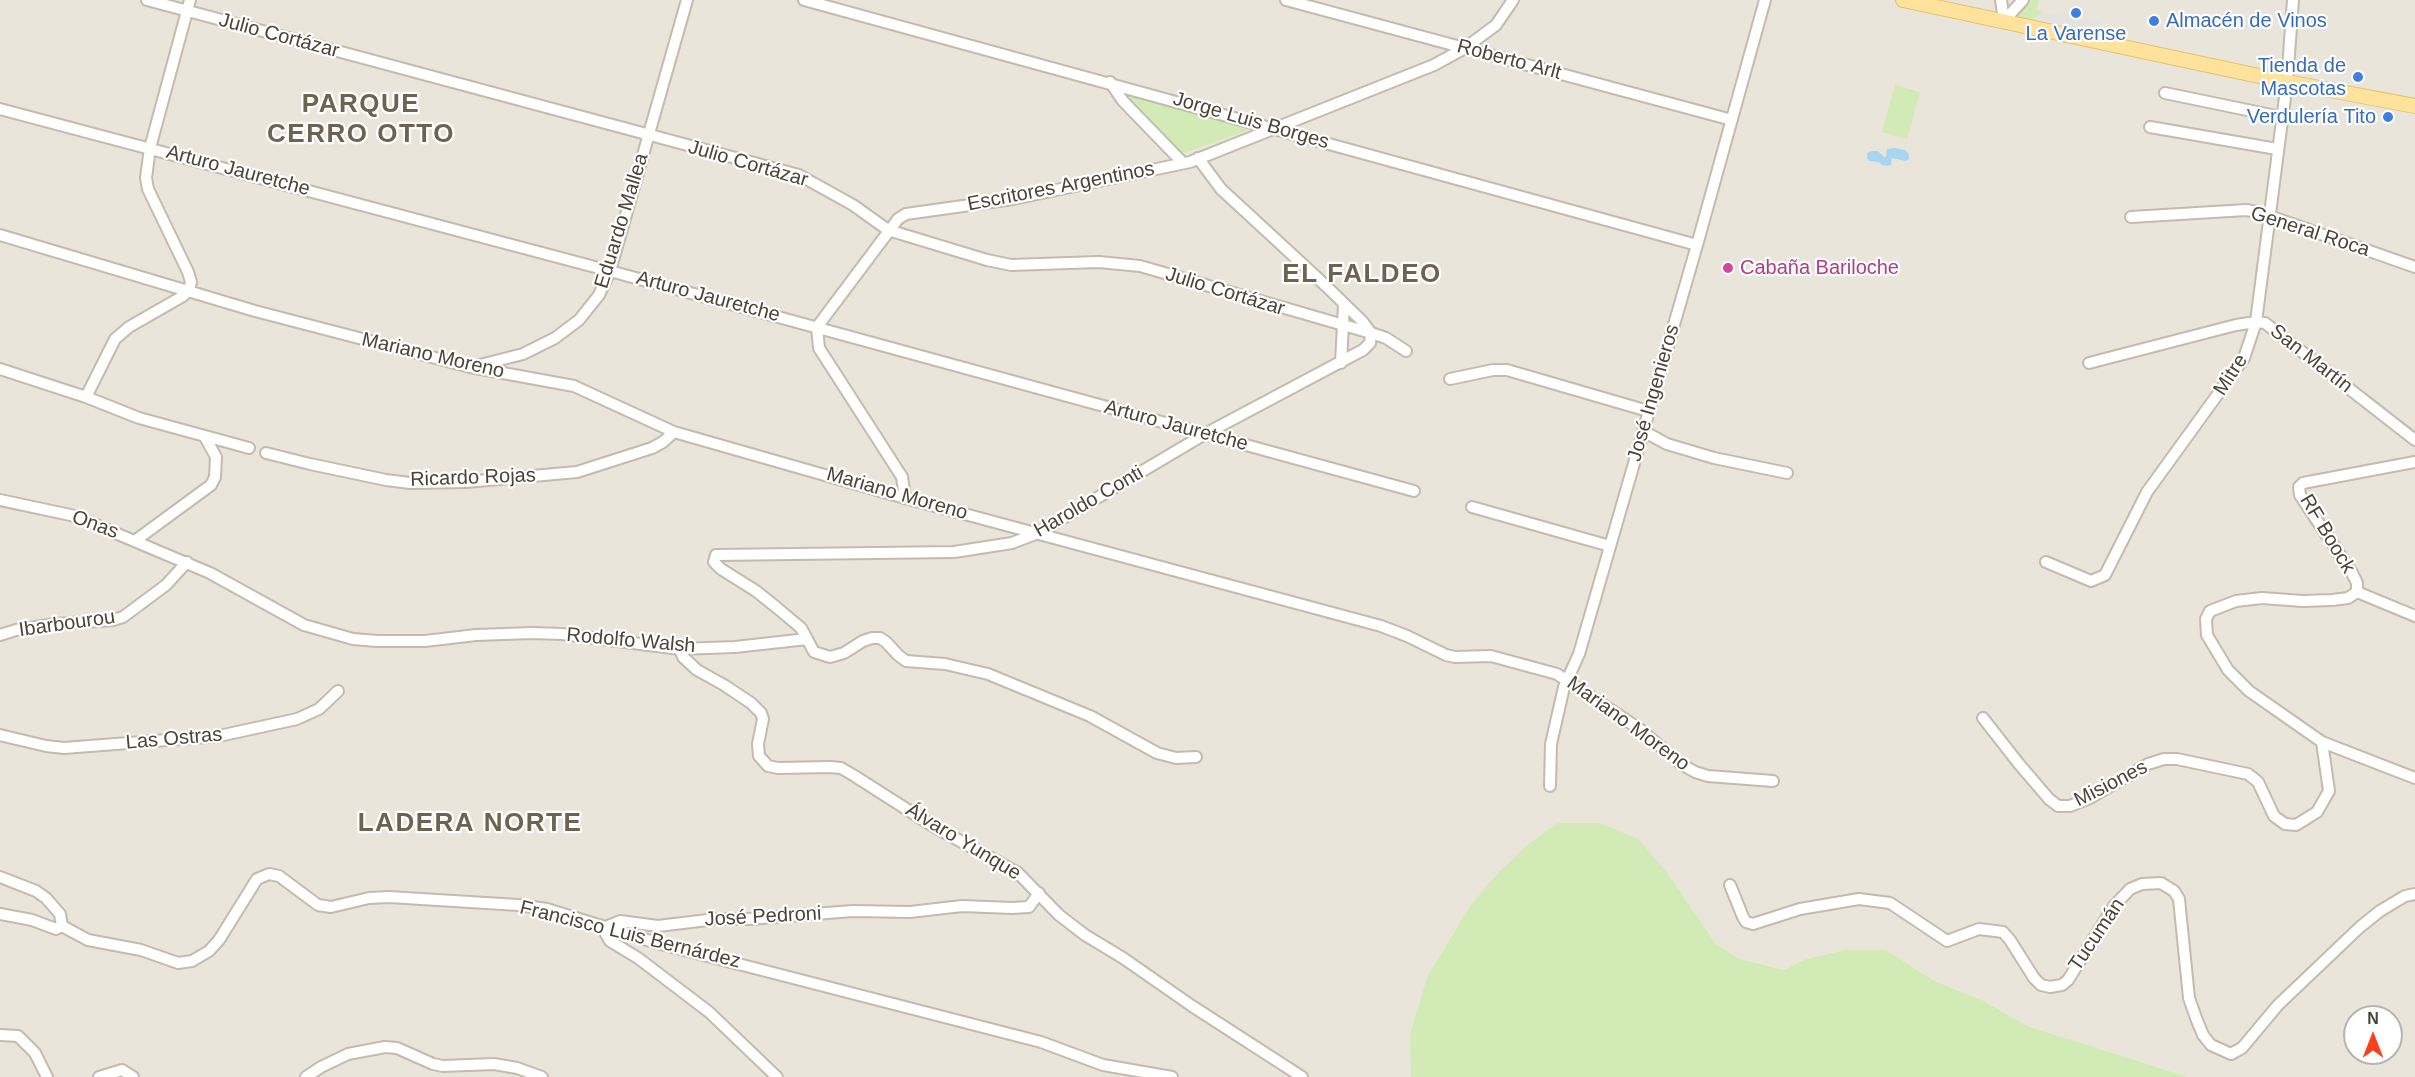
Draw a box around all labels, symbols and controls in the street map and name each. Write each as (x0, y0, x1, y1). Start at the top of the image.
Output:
marker: La Varense (2069, 6, 2083, 20)
street label: Julio Cortázar (216, 8, 342, 64)
place label: Almacén de Vinos (2166, 9, 2327, 33)
marker: Almacén de Vinos (2147, 14, 2161, 28)
place label: La Varense (2026, 22, 2126, 46)
street label: Roberto Arlt (1454, 35, 1564, 85)
place label: Tienda de Mascotas (2258, 54, 2346, 101)
marker: Tienda de Mascotas (2351, 70, 2365, 84)
street label: Jorge Luis Borges (1170, 87, 1332, 155)
district label: PARQUE CERRO OTTO (267, 89, 455, 150)
place label: Verdulería Tito (2247, 105, 2376, 129)
marker: Verdulería Tito (2381, 110, 2395, 124)
street label: Julio Cortázar (685, 135, 811, 193)
street label: Arturo Jauretche (163, 140, 313, 202)
street label: Eduardo Mallea (590, 151, 654, 291)
street label: Escritores Argentinos (965, 157, 1157, 217)
street label: General Roca (2248, 202, 2372, 262)
place label: Cabaña Bariloche (1740, 256, 1899, 280)
district label: EL FALDEO (1282, 259, 1442, 291)
marker: Cabaña Bariloche (1721, 261, 1735, 275)
street label: Julio Cortázar (1162, 262, 1288, 322)
street label: Arturo Jauretche (633, 266, 783, 328)
street label: San Martín (2265, 319, 2357, 399)
street label: José Ingenieros (1623, 322, 1685, 464)
street label: Mariano Moreno (359, 328, 507, 384)
street label: Mitre (2209, 350, 2253, 400)
street label: Arturo Jauretche (1101, 395, 1251, 457)
street label: Haroldo Conti (1030, 461, 1148, 543)
street label: Mariano Moreno (824, 462, 970, 526)
street label: Ricardo Rojas (410, 464, 536, 492)
street label: RF Boock (2294, 490, 2360, 578)
street label: Onas (68, 506, 122, 544)
street label: Ibarbourou (17, 605, 117, 643)
street label: Rodolfo Walsh (566, 623, 696, 659)
street label: Mariano Moreno (1562, 671, 1694, 777)
street label: Las Ostras (125, 723, 223, 755)
street label: Misiones (2070, 755, 2152, 813)
street label: Álvaro Yunque (901, 798, 1025, 886)
district label: LADERA NORTE (358, 808, 582, 840)
street label: Tucumán (2064, 894, 2130, 976)
street label: Francisco Luis Bernárdez (517, 896, 743, 974)
street label: José Pedroni (704, 902, 822, 932)
north arrow (2343, 1005, 2403, 1065)
text: N (2367, 1010, 2379, 1027)

